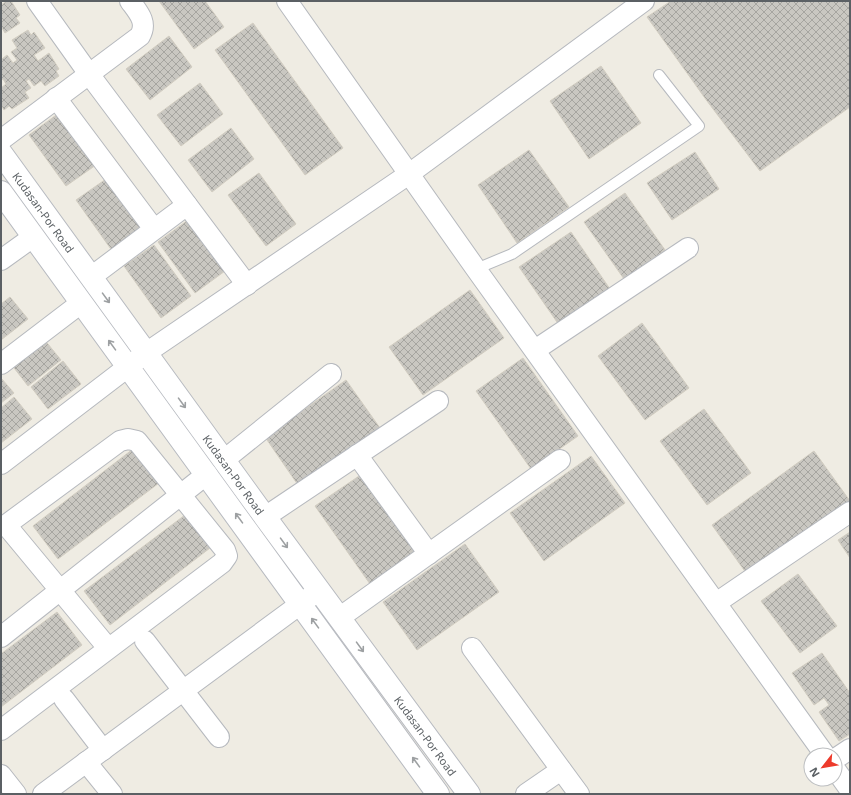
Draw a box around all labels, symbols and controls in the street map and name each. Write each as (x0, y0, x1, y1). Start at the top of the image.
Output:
street label: Kudasan-Por Road (10, 169, 78, 255)
one-way arrow (102, 292, 110, 303)
one-way arrow (108, 340, 116, 351)
one-way arrow (178, 398, 187, 409)
street label: Kudasan-Por Road (200, 431, 268, 517)
one-way arrow (235, 512, 243, 523)
one-way arrow (279, 537, 288, 548)
one-way arrow (311, 617, 319, 628)
one-way arrow (356, 642, 365, 653)
street label: Kudasan-Por Road (392, 693, 460, 778)
north arrow (803, 747, 843, 787)
one-way arrow (411, 757, 420, 768)
text: N (805, 765, 823, 780)

